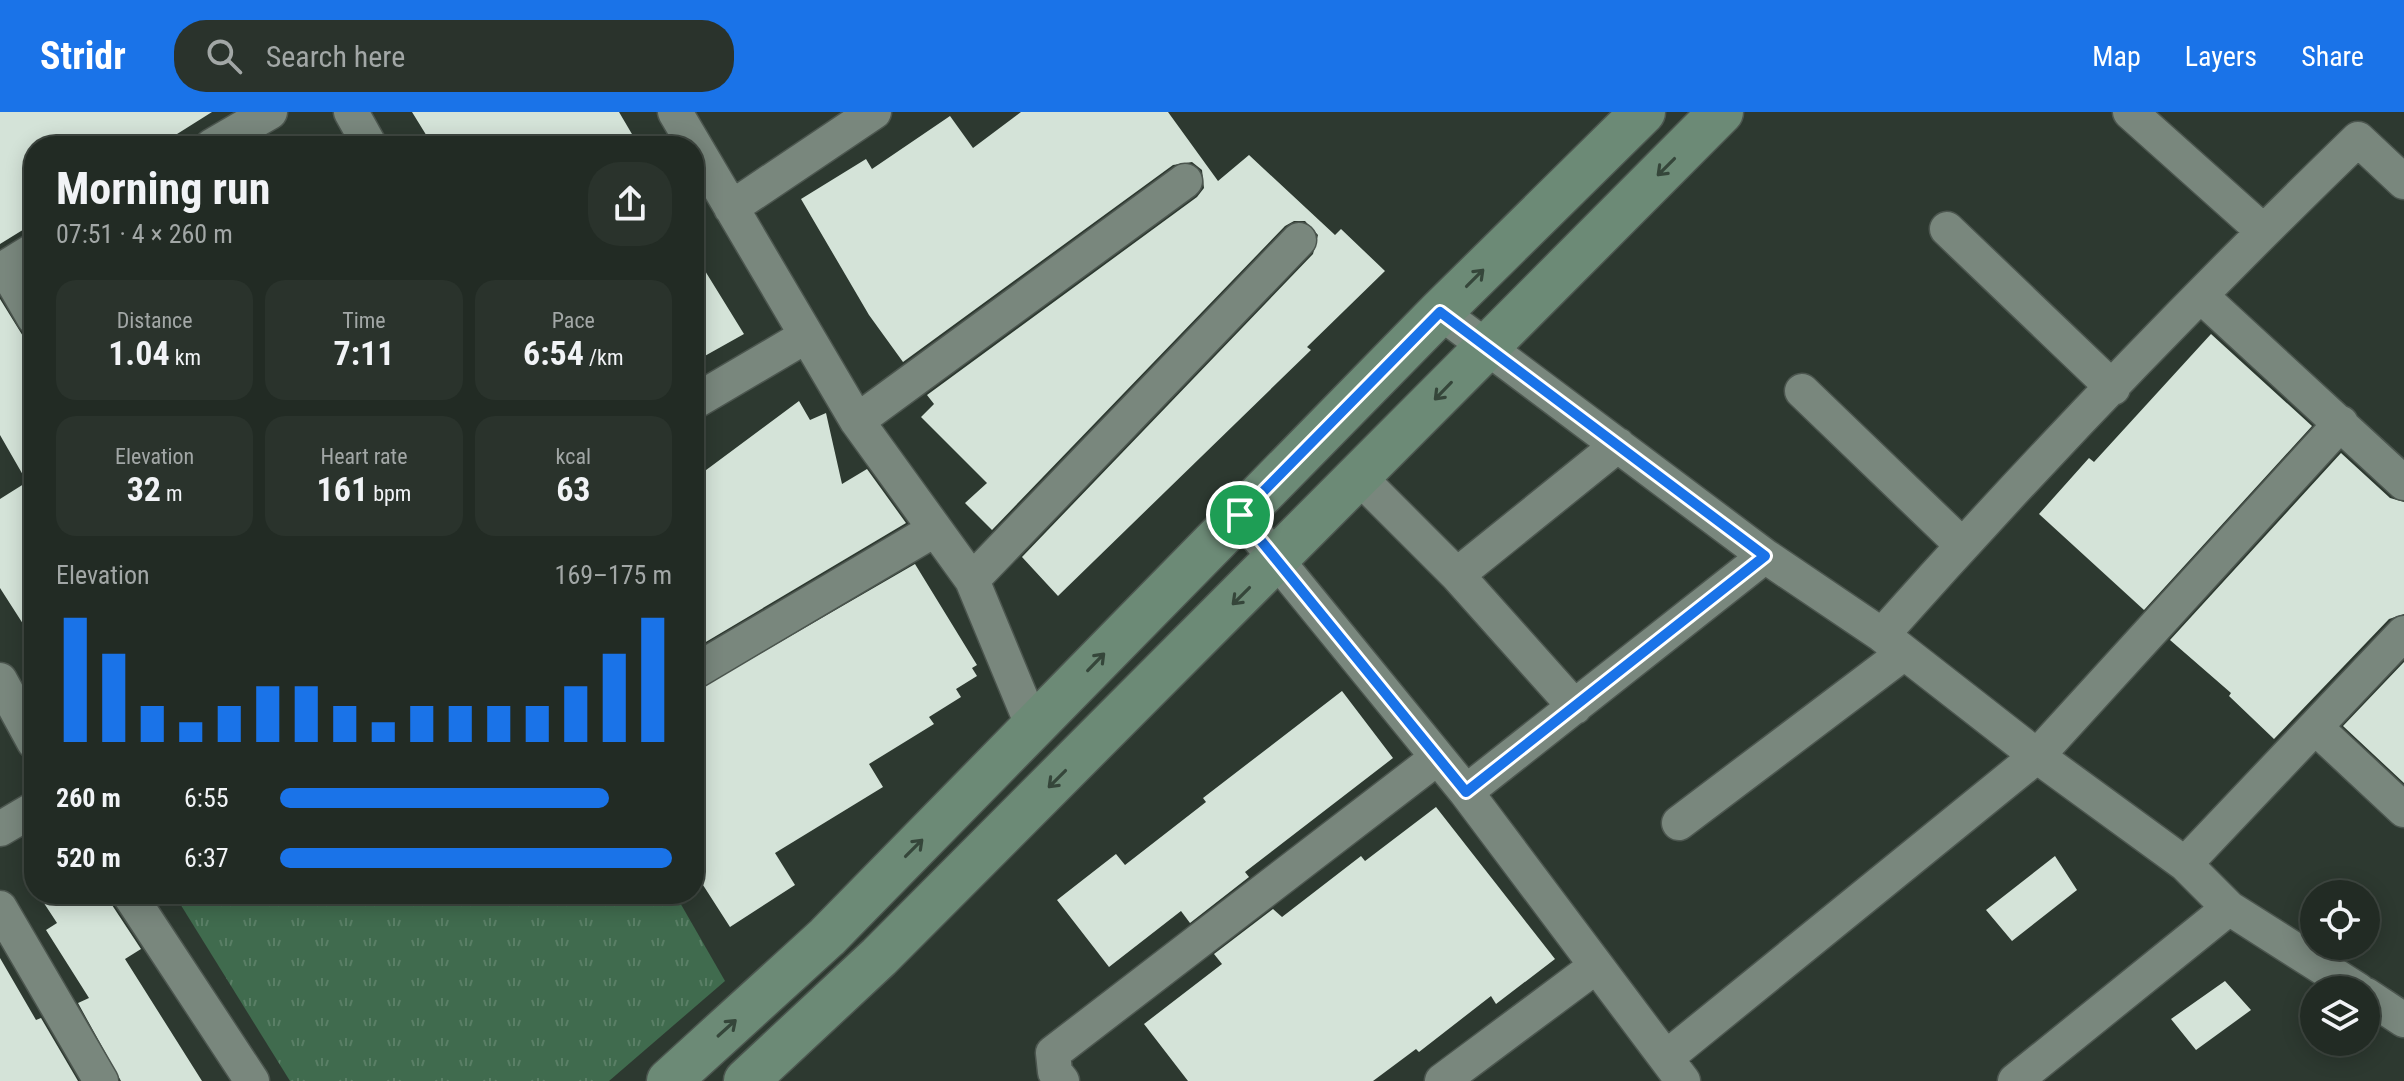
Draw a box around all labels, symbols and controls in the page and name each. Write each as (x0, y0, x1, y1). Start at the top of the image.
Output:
search box (174, 20, 734, 92)
text: Stridr (40, 34, 126, 78)
icon: search (202, 34, 246, 78)
text: Search here (266, 39, 405, 74)
text: Map (2092, 40, 2141, 73)
text: Layers (2185, 40, 2257, 73)
text: Share (2301, 40, 2364, 73)
one-way arrow (1657, 157, 1676, 176)
button: share (588, 162, 672, 246)
text: Morning run (56, 163, 270, 215)
text: 07:51 · 4 × 260 m (56, 219, 233, 249)
one-way arrow (1465, 268, 1485, 287)
text: Distance (117, 308, 193, 333)
text: Time (342, 308, 386, 333)
text: Pace (552, 308, 595, 333)
text: 1.04 (108, 333, 170, 373)
text: 7:11 (334, 333, 394, 373)
text: 6:54 (523, 333, 584, 373)
text: km (170, 345, 201, 370)
text: /km (584, 345, 624, 370)
one-way arrow (1434, 381, 1453, 401)
text: Elevation (115, 444, 194, 469)
text: Heart rate (321, 444, 407, 469)
text: kcal (556, 444, 591, 469)
text: 32 (127, 469, 161, 509)
text: 161 (317, 469, 368, 509)
text: 63 (556, 469, 591, 509)
text: m (161, 481, 183, 506)
text: bpm (368, 481, 411, 506)
pin (1206, 481, 1274, 549)
icon: arrive (1218, 493, 1262, 537)
text: Elevation (56, 560, 150, 590)
text: 169–175 m (555, 560, 672, 590)
one-way arrow (1232, 586, 1251, 605)
one-way arrow (1086, 653, 1105, 672)
one-way arrow (1047, 770, 1067, 789)
text: 260 m (56, 783, 121, 813)
text: 6:55 (184, 783, 229, 813)
one-way arrow (904, 839, 923, 858)
text: 520 m (56, 843, 121, 873)
text: 6:37 (184, 843, 229, 873)
map controls (2300, 880, 2380, 1056)
button: locate (2300, 880, 2380, 960)
button: layers (2300, 976, 2380, 1056)
one-way arrow (717, 1019, 737, 1038)

